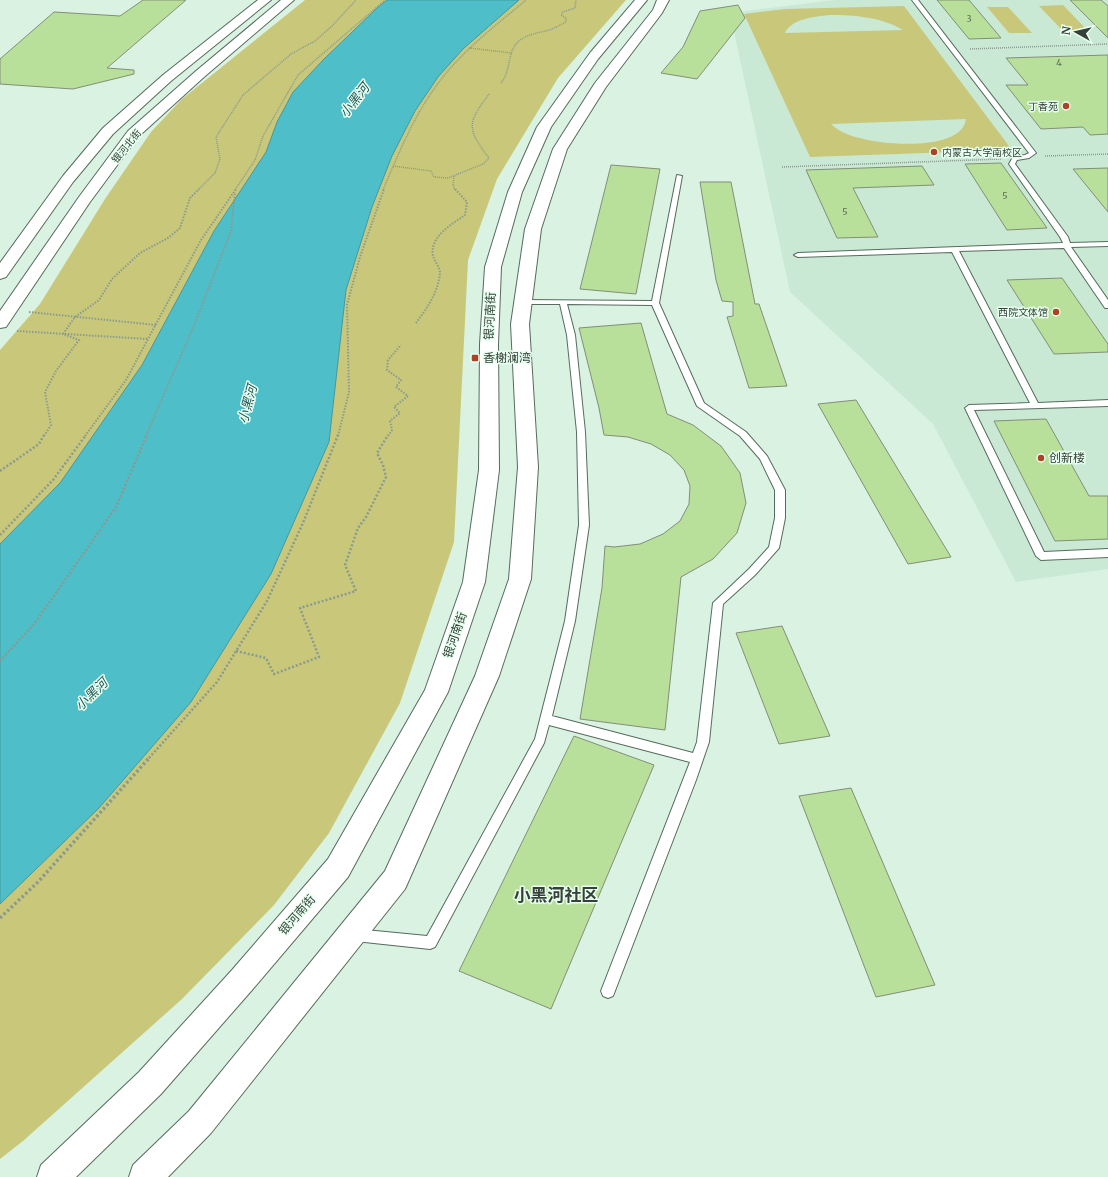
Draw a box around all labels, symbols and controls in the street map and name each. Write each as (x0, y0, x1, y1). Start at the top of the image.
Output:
north arrow (1056, 12, 1096, 52)
house number: 3 (966, 13, 972, 24)
text: N (1059, 25, 1074, 36)
house number: 4 (1056, 57, 1062, 68)
water label: 小黑河 (336, 77, 375, 121)
place label: 丁香苑 (1028, 100, 1058, 113)
marker: 丁香苑 (1061, 101, 1071, 111)
street label: 银河北街 (109, 127, 144, 166)
place label: 内蒙古大学南校区 (942, 146, 1022, 159)
marker: 内蒙古大学南校区 (929, 147, 939, 157)
house number: 5 (1002, 190, 1008, 201)
house number: 5 (842, 206, 848, 217)
street label: 银河南街 (481, 292, 498, 340)
place label: 西院文体馆 (998, 306, 1048, 319)
marker: 西院文体馆 (1051, 307, 1061, 317)
place label: 香榭澜湾 (483, 350, 531, 365)
marker: 香榭澜湾 (470, 353, 480, 363)
water label: 小黑河 (234, 380, 262, 425)
place label: 创新楼 (1049, 450, 1085, 465)
marker: 创新楼 (1036, 453, 1046, 463)
street label: 银河南街 (440, 610, 469, 660)
water label: 小黑河 (71, 673, 113, 714)
district label: 小黑河社区 (514, 884, 599, 906)
street label: 银河南街 (275, 892, 318, 938)

